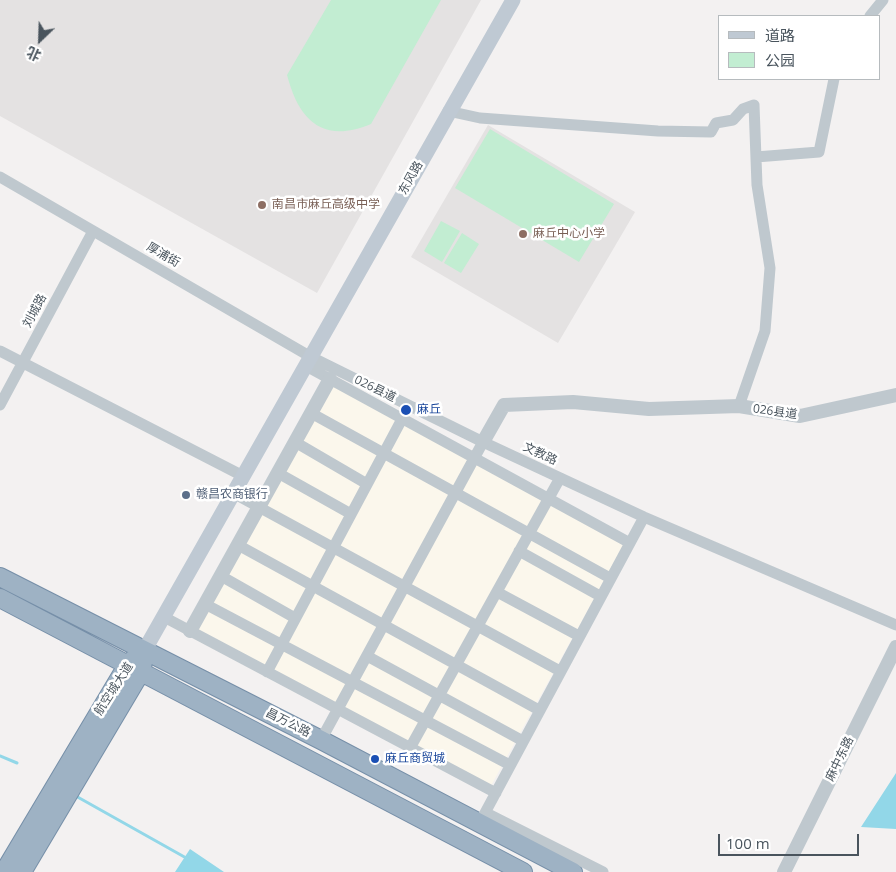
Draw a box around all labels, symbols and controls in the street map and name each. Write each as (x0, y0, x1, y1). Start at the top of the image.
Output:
north arrow (15, 15, 65, 65)
legend (718, 15, 881, 80)
text: 道路 (765, 25, 795, 45)
text: 北 (23, 43, 44, 66)
text: 公园 (765, 50, 795, 70)
street label: 东风路 (396, 159, 426, 197)
place label: 南昌市麻丘高级中学 (272, 198, 380, 212)
marker: 南昌市麻丘高级中学 (256, 199, 268, 211)
place label: 麻丘中心小学 (533, 227, 605, 241)
marker: 麻丘中心小学 (517, 228, 529, 240)
street label: 厚浦街 (144, 240, 182, 270)
street label: 刘城路 (20, 292, 50, 330)
street label: 026县道 (352, 373, 398, 405)
street label: 026县道 (752, 402, 798, 422)
marker: 麻丘 (399, 403, 413, 417)
place label: 麻丘 (417, 403, 441, 417)
street label: 文教路 (521, 440, 559, 468)
place label: 赣昌农商银行 (196, 488, 268, 502)
marker: 赣昌农商银行 (180, 489, 192, 501)
street label: 航空城大道 (92, 660, 136, 718)
street label: 昌万公路 (263, 706, 313, 740)
street label: 麻中东路 (823, 734, 857, 784)
place label: 麻丘商贸城 (385, 752, 445, 766)
marker: 麻丘商贸城 (369, 753, 381, 765)
scale bar (721, 824, 862, 856)
text: 100 m (726, 833, 770, 853)

